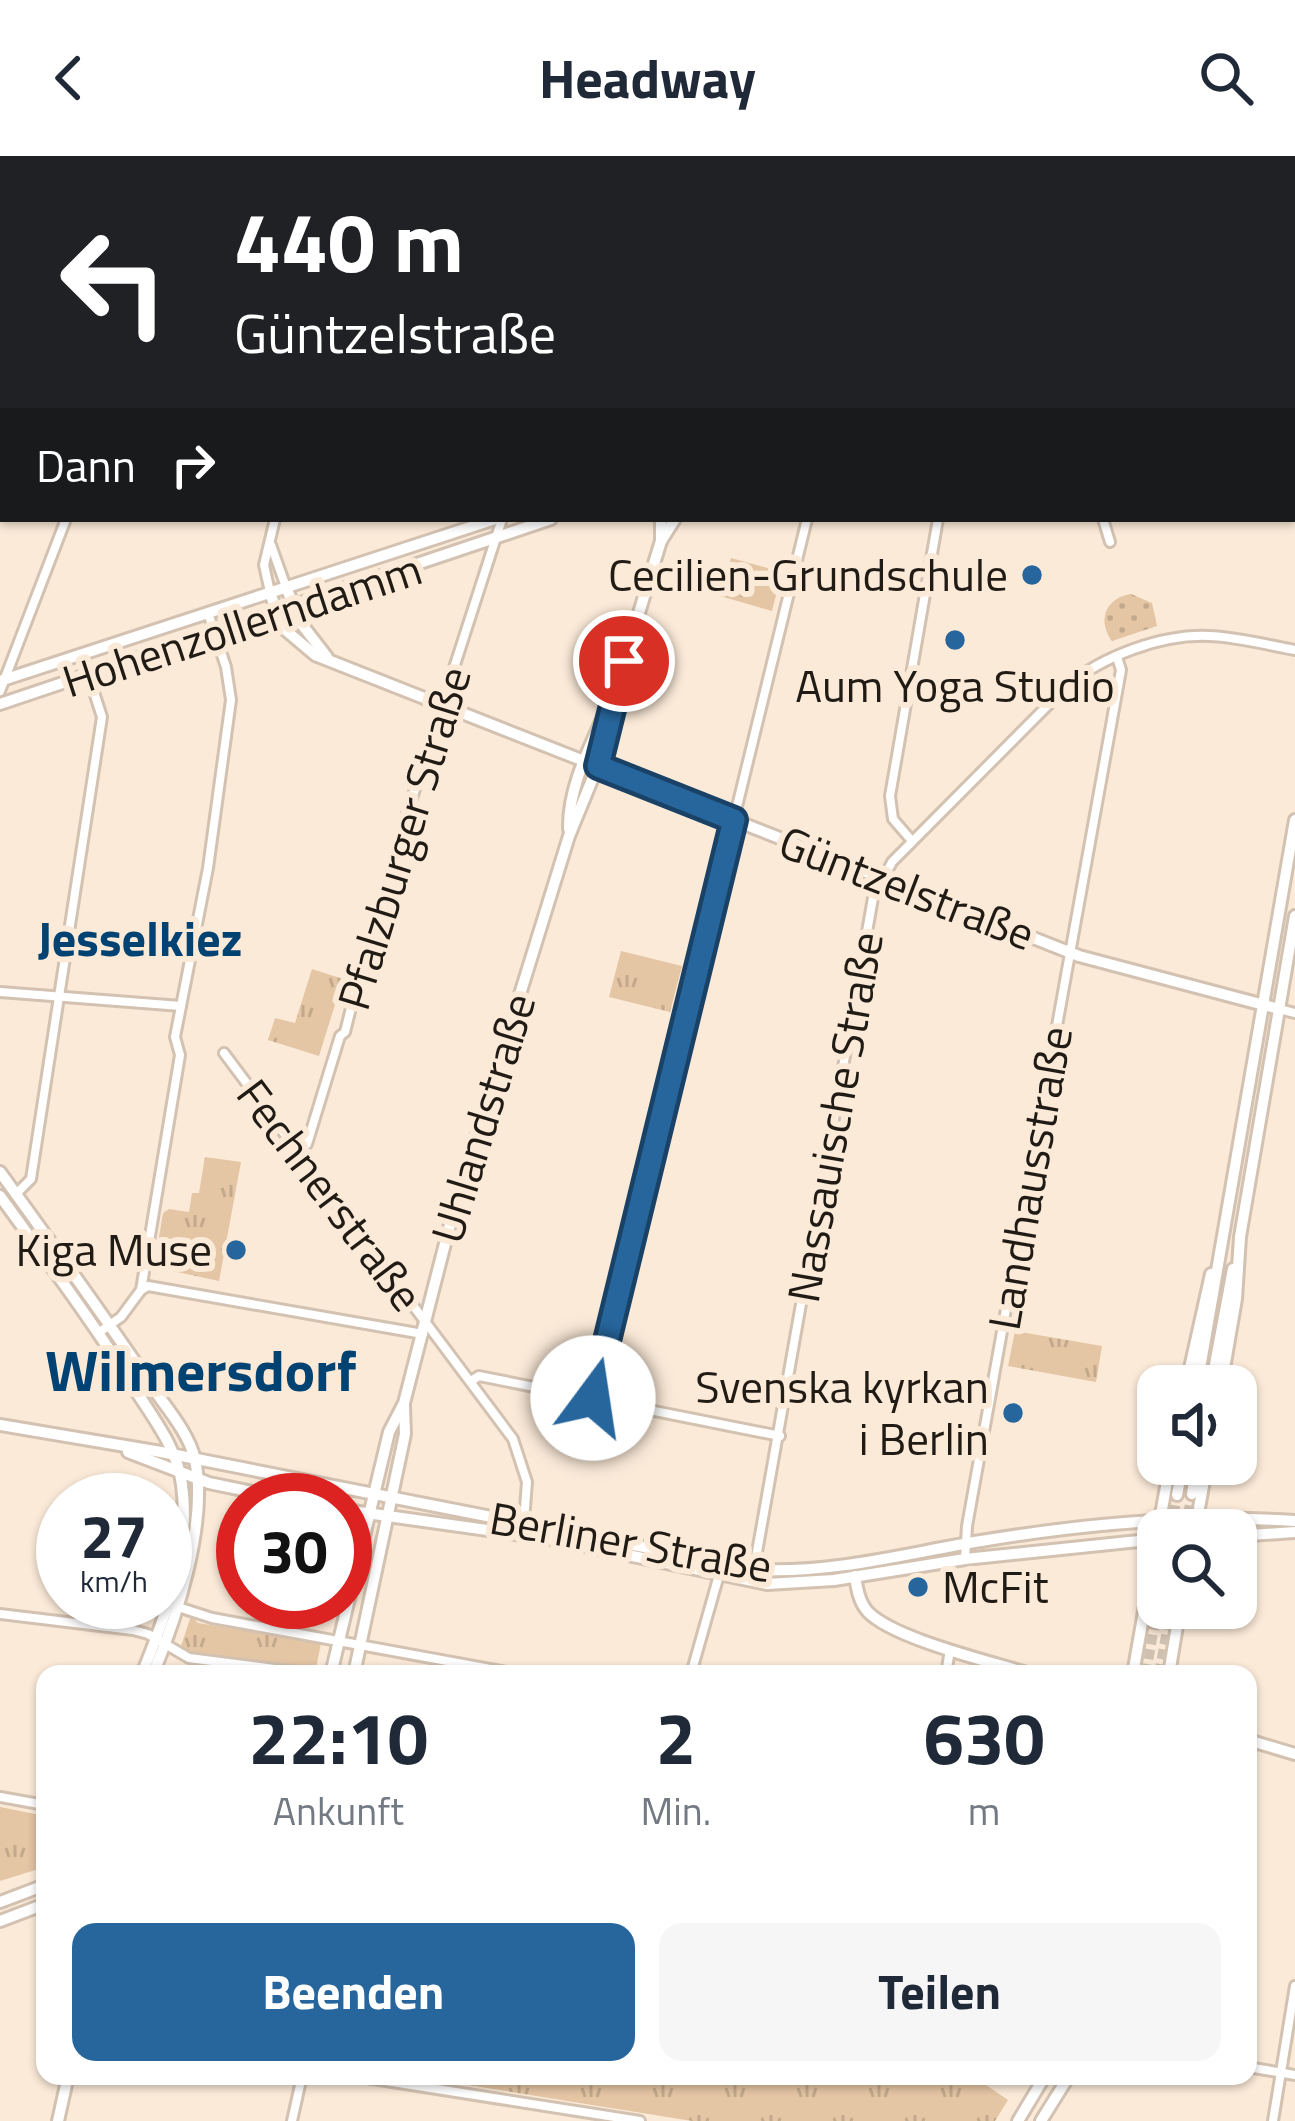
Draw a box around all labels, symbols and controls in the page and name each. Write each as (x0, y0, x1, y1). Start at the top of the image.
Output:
text: Headway (539, 37, 756, 119)
icon: back (36, 45, 102, 111)
icon: search (1193, 45, 1259, 111)
text: 440 m (234, 177, 464, 305)
icon: left (36, 204, 192, 360)
text: Güntzelstraße (234, 292, 556, 374)
text: Dann (36, 431, 136, 499)
icon: right (160, 432, 226, 498)
street label: Hohenzollerndamm (53, 534, 430, 714)
place label: Cecilien-Grundschule (608, 540, 1008, 608)
marker: Cecilien-Grundschule (1019, 562, 1045, 588)
pin (573, 610, 675, 712)
marker: Aum Yoga Studio (942, 627, 968, 653)
icon: arrive (591, 628, 657, 694)
place label: Aum Yoga Studio (795, 651, 1115, 719)
street label: Pfalzburger Straße (319, 658, 488, 1018)
street label: Güntzelstraße (770, 807, 1045, 967)
district label: Jesselkiez (38, 902, 242, 975)
street label: Nassauische Straße (768, 926, 900, 1307)
street label: Uhlandstraße (412, 985, 552, 1251)
street label: Landhausstraße (969, 1021, 1089, 1335)
street label: Fechnerstraße (221, 1064, 441, 1325)
place label: Kiga Muse (16, 1215, 212, 1283)
marker: Kiga Muse (223, 1237, 249, 1263)
district label: Wilmersdorf (45, 1326, 357, 1413)
position arrow (530, 1335, 656, 1461)
place label: Svenska kyrkan i Berlin (695, 1352, 989, 1472)
map controls (1137, 1365, 1257, 1629)
button: sound (1137, 1365, 1257, 1485)
marker: Svenska kyrkan i Berlin (1000, 1400, 1026, 1426)
speed limit sign: 30 (216, 1473, 372, 1629)
street label: Berliner Straße (485, 1483, 777, 1599)
text: 27 (80, 1490, 148, 1581)
button: search (1137, 1509, 1257, 1629)
place label: McFit (942, 1552, 1049, 1620)
text: km/h (80, 1558, 148, 1604)
marker: McFit (905, 1574, 931, 1600)
text: 22:10 (248, 1682, 428, 1792)
text: 2 (656, 1682, 696, 1792)
text: 630 (924, 1682, 1045, 1792)
text: Ankunft (273, 1781, 404, 1840)
text: Min. (641, 1781, 711, 1840)
text: m (968, 1781, 1000, 1840)
button: Beenden (72, 1923, 635, 2061)
button: Teilen (659, 1923, 1221, 2061)

